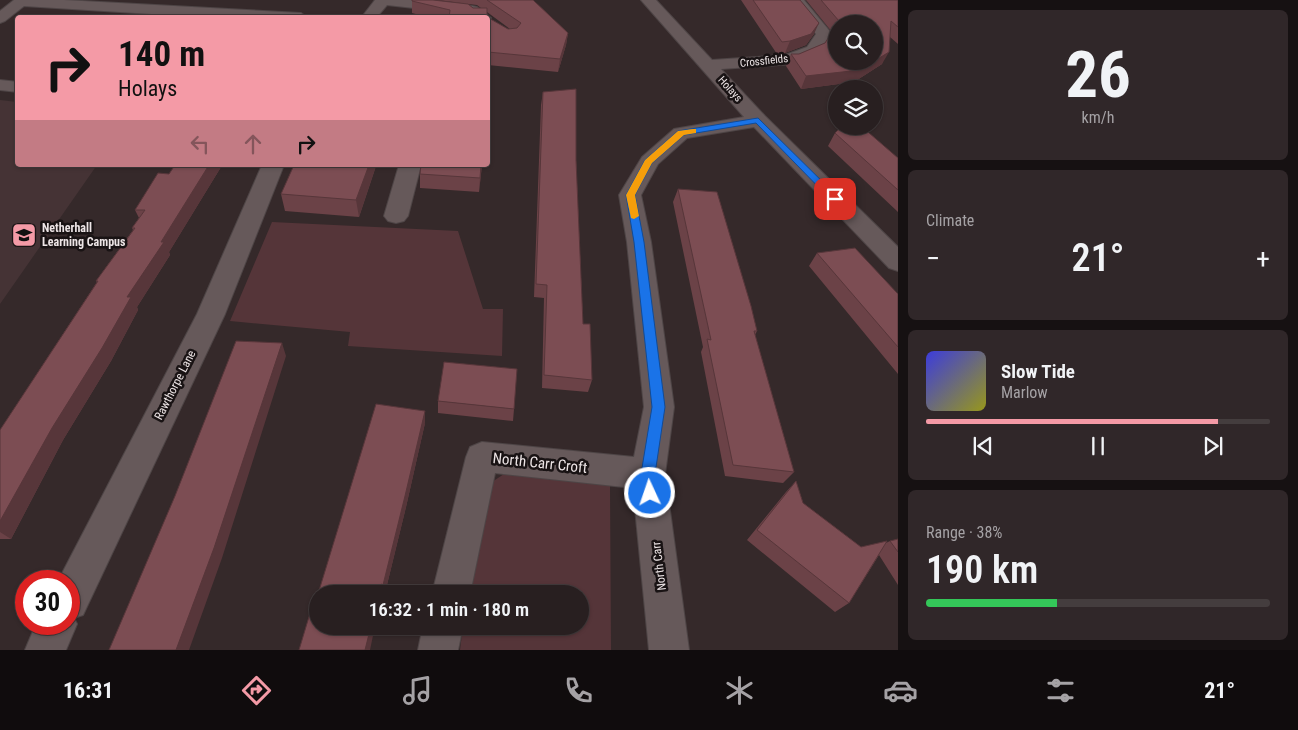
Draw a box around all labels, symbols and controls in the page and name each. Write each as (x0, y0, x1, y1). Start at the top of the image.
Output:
map controls (828, 15, 883, 135)
button: search (828, 15, 883, 70)
text: 140 m (118, 34, 205, 75)
icon: right (35, 35, 100, 100)
text: 26 (1065, 37, 1131, 113)
street label: Crossfields (739, 52, 789, 70)
street label: Holays (715, 74, 745, 104)
text: Holays (118, 76, 177, 101)
button: layers (828, 80, 883, 135)
text: km/h (1082, 108, 1114, 127)
icon: left (186, 130, 214, 158)
icon: ahead (239, 130, 267, 158)
icon: right (292, 130, 320, 158)
pin (814, 178, 856, 220)
icon: arrive (821, 185, 849, 213)
text: Climate (926, 211, 974, 230)
place label: Netherhall Learning Campus (42, 221, 126, 249)
school or university icon: Netherhall Learning Campus (11, 222, 37, 248)
text: 21° (1072, 236, 1124, 280)
text: − (926, 242, 940, 275)
text: + (1256, 242, 1270, 275)
street label: Rawthorpe Lane (151, 348, 199, 422)
text: Slow Tide (1001, 360, 1075, 383)
text: Marlow (1001, 383, 1048, 402)
icon: previous (969, 432, 997, 460)
icon: pause (1084, 432, 1112, 460)
icon: next (1199, 432, 1227, 460)
street label: North Carr Croft (492, 449, 588, 477)
position arrow (623, 466, 675, 518)
text: Range · 38% (926, 523, 1002, 542)
street label: North Carr (649, 540, 669, 591)
text: 190 km (926, 548, 1038, 592)
speed limit sign: 30 (15, 570, 80, 635)
text: 16:32 · 1 min · 180 m (369, 598, 529, 621)
icon: directions (239, 673, 274, 708)
icon: music (400, 673, 435, 708)
icon: phone (561, 673, 596, 708)
icon: climate (722, 673, 757, 708)
icon: car (883, 673, 918, 708)
icon: filters (1043, 673, 1078, 708)
text: 16:31 (63, 678, 113, 703)
text: 21° (1204, 678, 1235, 703)

